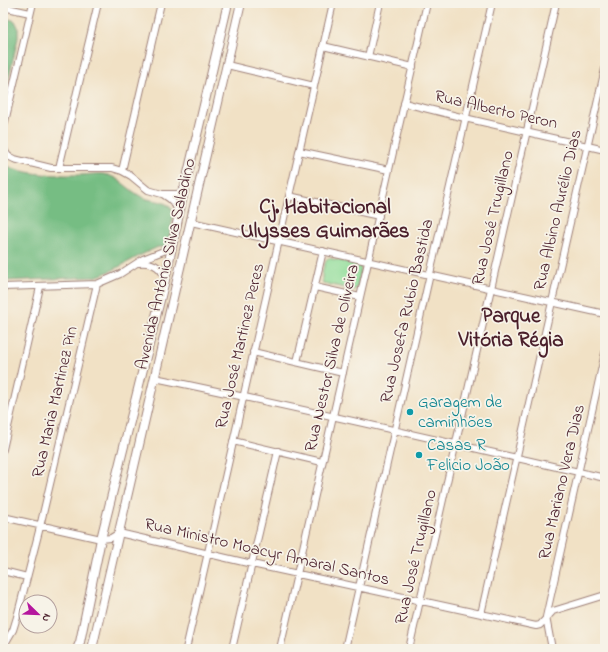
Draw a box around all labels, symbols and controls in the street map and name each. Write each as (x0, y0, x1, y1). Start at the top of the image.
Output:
street label: Rua Alberto Peron (432, 84, 560, 136)
street label: Rua Albino Aurélio Dias (527, 127, 589, 293)
street label: Rua José Trugillano (465, 148, 523, 288)
street label: Avenida Antônio Silva Saladino (129, 156, 203, 372)
district label: Cj. Habitacional Ulysses Guimarães (241, 193, 410, 249)
street label: Rua Josefa Rubio Bastida (374, 216, 440, 406)
street label: Rua José Martinez Peres (209, 261, 271, 431)
street label: Rua Nestor Silva de Oliveira (298, 262, 366, 454)
district label: Parque Vitória Régia (457, 302, 564, 358)
street label: Rua Maria Martinez Pin (25, 324, 85, 480)
place label: Garagem de caminhões (418, 390, 503, 435)
street label: Rua Mariano Vera Dias (532, 402, 592, 562)
marker: Garagem de caminhões (405, 407, 415, 417)
place label: Casas R Felicio João (426, 433, 510, 478)
marker: Casas R Felicio João (414, 450, 424, 460)
street label: Rua José Trugillano (388, 487, 446, 627)
street label: Rua Ministro Moacyr Amaral Santos (142, 512, 392, 593)
north arrow (18, 594, 58, 634)
text: N (37, 611, 55, 624)

